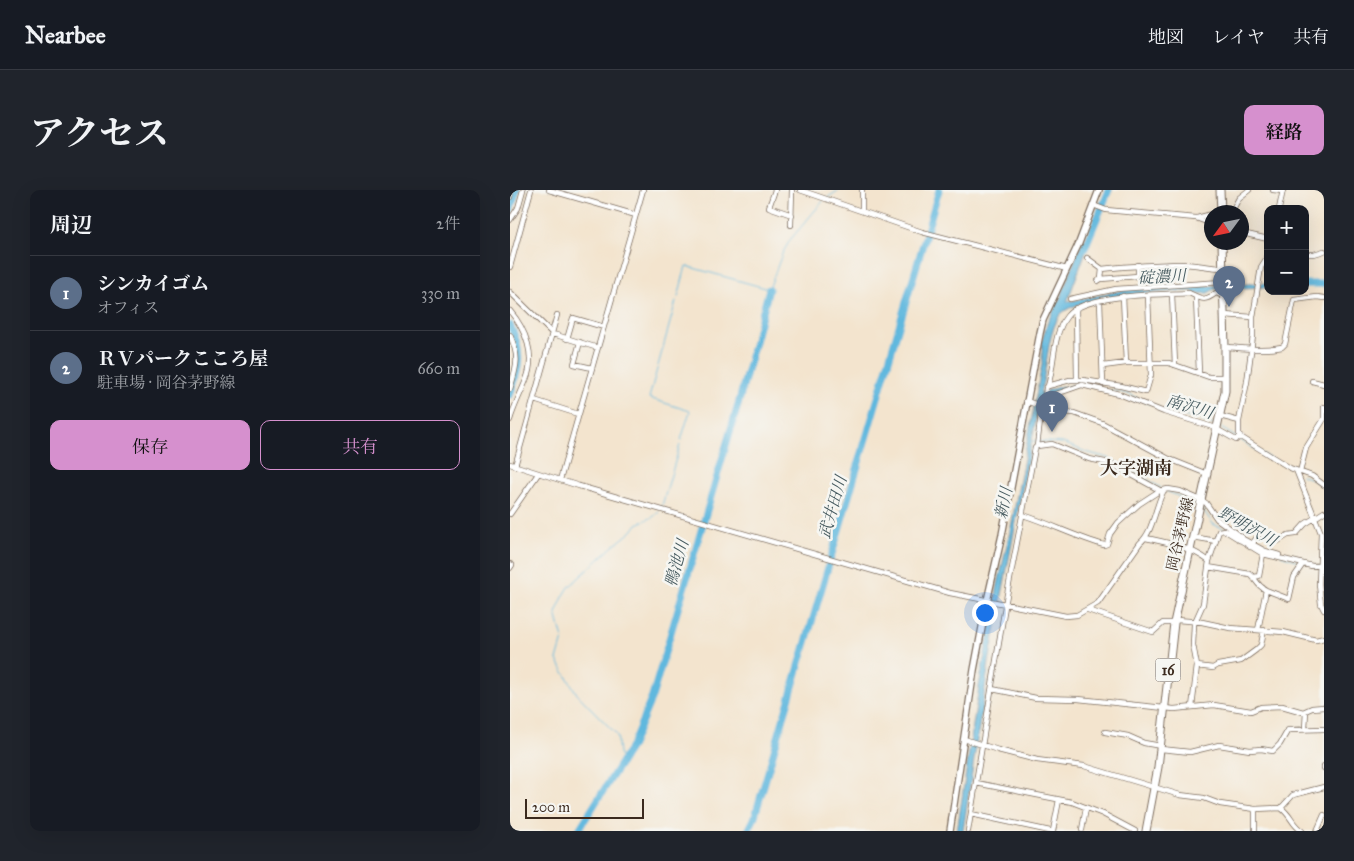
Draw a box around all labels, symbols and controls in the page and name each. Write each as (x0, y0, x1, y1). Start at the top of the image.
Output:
text: Nearbee (25, 20, 106, 50)
text: 地図 (1148, 26, 1184, 48)
text: レイヤ (1212, 26, 1265, 48)
text: 共有 (1293, 26, 1329, 48)
button: 経路 (1244, 105, 1324, 155)
text: アクセス (30, 112, 169, 155)
north arrow (1204, 205, 1249, 250)
map controls (1264, 205, 1309, 295)
button: + (1264, 205, 1309, 250)
text: 周辺 (50, 212, 92, 238)
text: 2件 (436, 214, 460, 233)
button: − (1264, 250, 1309, 295)
water label: 碇濃川 (1138, 266, 1188, 287)
pin: 2 (1213, 266, 1245, 307)
text: シンカイゴム (97, 272, 209, 295)
text: 1 (63, 284, 69, 303)
text: 330 m (421, 284, 460, 303)
text: オフィス (97, 298, 159, 317)
text: ＲＶパークこころ屋 (97, 347, 268, 370)
text: 2 (62, 359, 70, 378)
text: 660 m (417, 359, 460, 378)
text: 駐車場 · 岡谷茅野線 (97, 373, 235, 392)
water label: 南沢川 (1164, 390, 1217, 423)
pin: 1 (1036, 391, 1068, 432)
button: 保存 (50, 420, 250, 470)
button: 共有 (260, 420, 460, 470)
district label: 大字湖南 (1100, 457, 1172, 479)
water label: 武井田川 (815, 472, 851, 541)
water label: 新川 (991, 484, 1016, 521)
street label: 岡谷茅野線 (1163, 495, 1197, 573)
water label: 野明沢川 (1215, 503, 1282, 551)
water label: 鴨池川 (661, 536, 693, 589)
your location (972, 600, 998, 626)
road number: 16 (1156, 658, 1180, 682)
scale bar (525, 796, 644, 819)
text: 200 m (532, 799, 570, 816)

